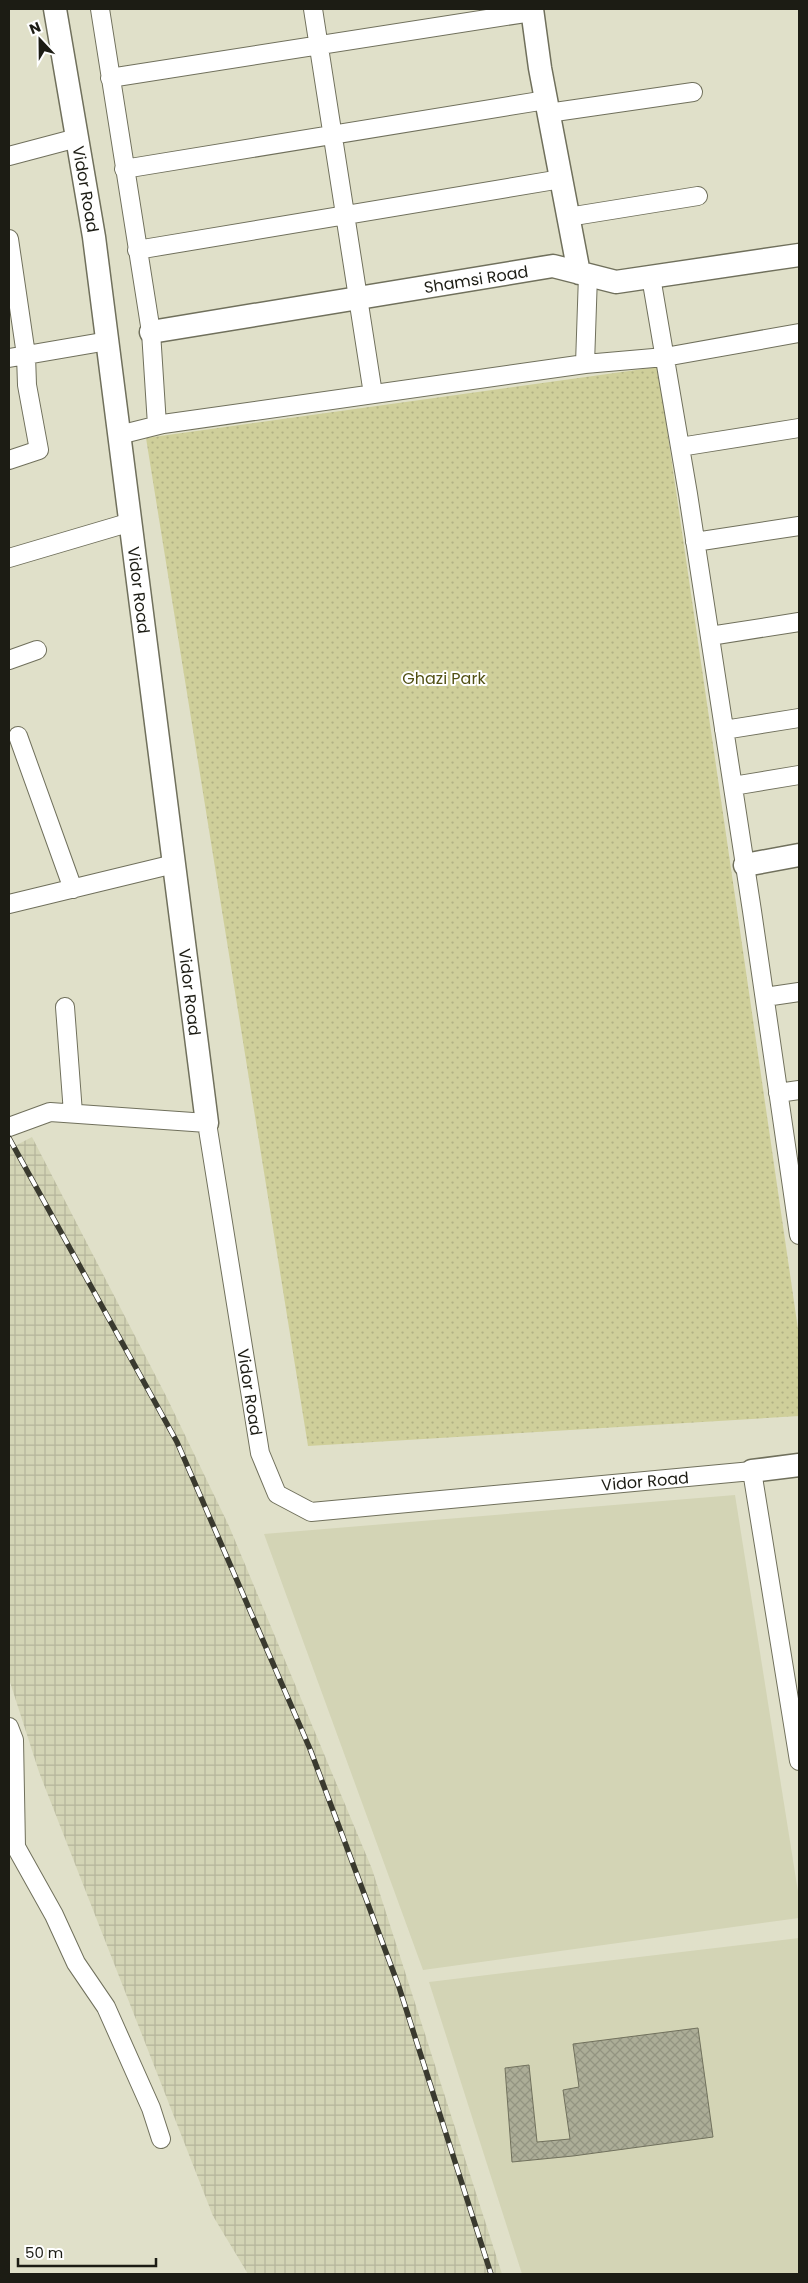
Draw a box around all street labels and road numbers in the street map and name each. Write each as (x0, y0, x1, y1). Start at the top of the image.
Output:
street label: Vidor Road (67, 144, 104, 234)
street label: Shamsi Road (422, 260, 530, 299)
street label: Vidor Road (122, 545, 155, 635)
street label: Vidor Road (173, 947, 206, 1037)
street label: Vidor Road (231, 1347, 268, 1437)
street label: Vidor Road (600, 1466, 690, 1497)

